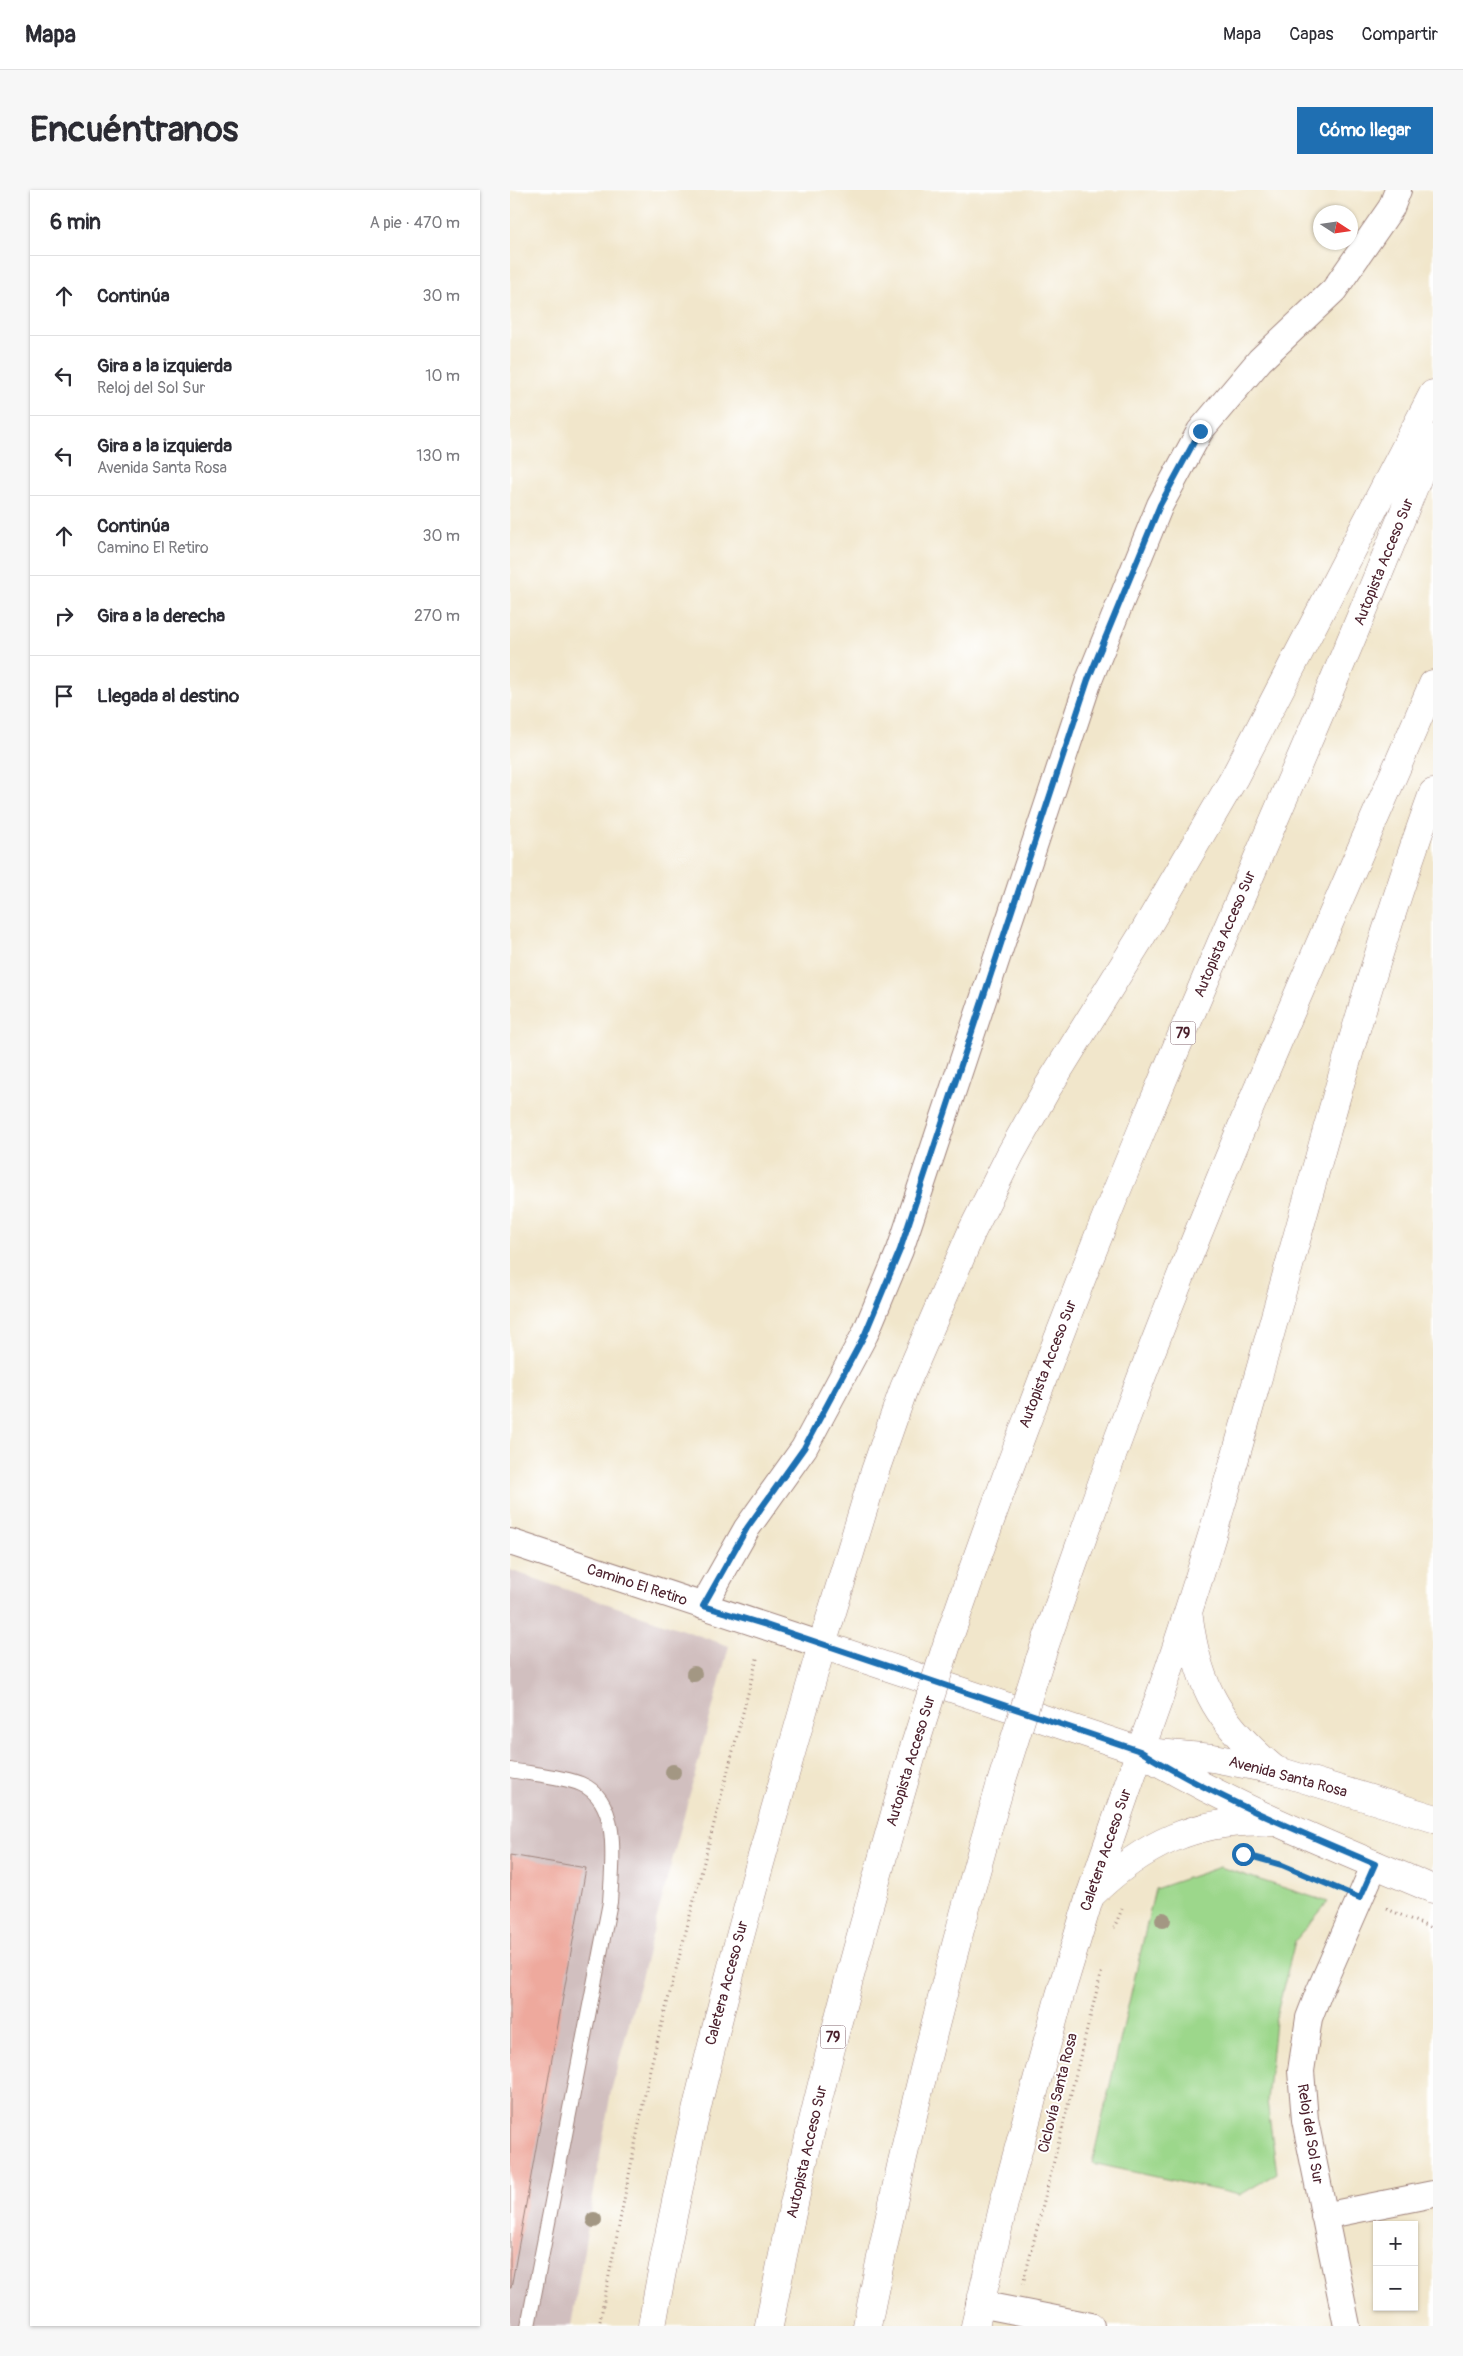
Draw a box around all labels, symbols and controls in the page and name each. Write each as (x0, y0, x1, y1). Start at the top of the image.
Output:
text: Mapa (25, 20, 76, 49)
text: Mapa (1223, 23, 1261, 46)
text: Capas (1289, 23, 1334, 46)
text: Compartir (1362, 23, 1438, 46)
button: Cómo llegar (1297, 107, 1433, 154)
text: Encuéntranos (30, 108, 238, 152)
north arrow (1313, 205, 1358, 250)
text: 6 min (50, 209, 101, 236)
text: A pie · 470 m (369, 213, 460, 233)
icon: ahead (50, 282, 78, 310)
text: Continúa (97, 284, 170, 308)
text: 30 m (422, 286, 460, 306)
text: Gira a la izquierda (97, 354, 232, 378)
icon: left (50, 362, 78, 390)
text: 10 m (425, 366, 460, 386)
text: Reloj del Sol Sur (97, 378, 205, 398)
route end (1189, 420, 1212, 443)
text: Gira a la izquierda (97, 434, 232, 458)
icon: left (50, 442, 78, 470)
text: 130 m (416, 446, 460, 466)
text: Avenida Santa Rosa (97, 458, 227, 478)
street label: Autopista Acceso Sur (1350, 495, 1418, 628)
text: Continúa (97, 514, 170, 538)
icon: ahead (50, 522, 78, 550)
text: 30 m (422, 526, 460, 546)
text: Camino El Retiro (97, 538, 209, 558)
icon: right (50, 602, 78, 630)
text: Gira a la derecha (97, 604, 225, 628)
text: 270 m (414, 606, 460, 626)
icon: arrive (50, 682, 78, 710)
text: Llegada al destino (97, 684, 239, 708)
street label: Autopista Acceso Sur (1190, 867, 1261, 1000)
road number: 79 (1170, 1021, 1196, 1044)
street label: Autopista Acceso Sur (1015, 1297, 1081, 1431)
street label: Camino El Retiro (584, 1560, 690, 1610)
street label: Autopista Acceso Sur (882, 1693, 940, 1829)
street label: Avenida Santa Rosa (1227, 1752, 1349, 1802)
street label: Caletera Acceso Sur (1076, 1786, 1136, 1914)
route start (1232, 1843, 1255, 1866)
street label: Caletera Acceso Sur (701, 1918, 753, 2047)
road number: 79 (820, 2025, 846, 2048)
street label: Ciclovía Santa Rosa (1034, 2031, 1082, 2155)
street label: Reloj del Sol Sur (1293, 2082, 1327, 2186)
street label: Autopista Acceso Sur (782, 2083, 832, 2220)
map controls (1373, 2221, 1418, 2311)
button: + (1373, 2221, 1418, 2266)
button: − (1373, 2266, 1418, 2311)

